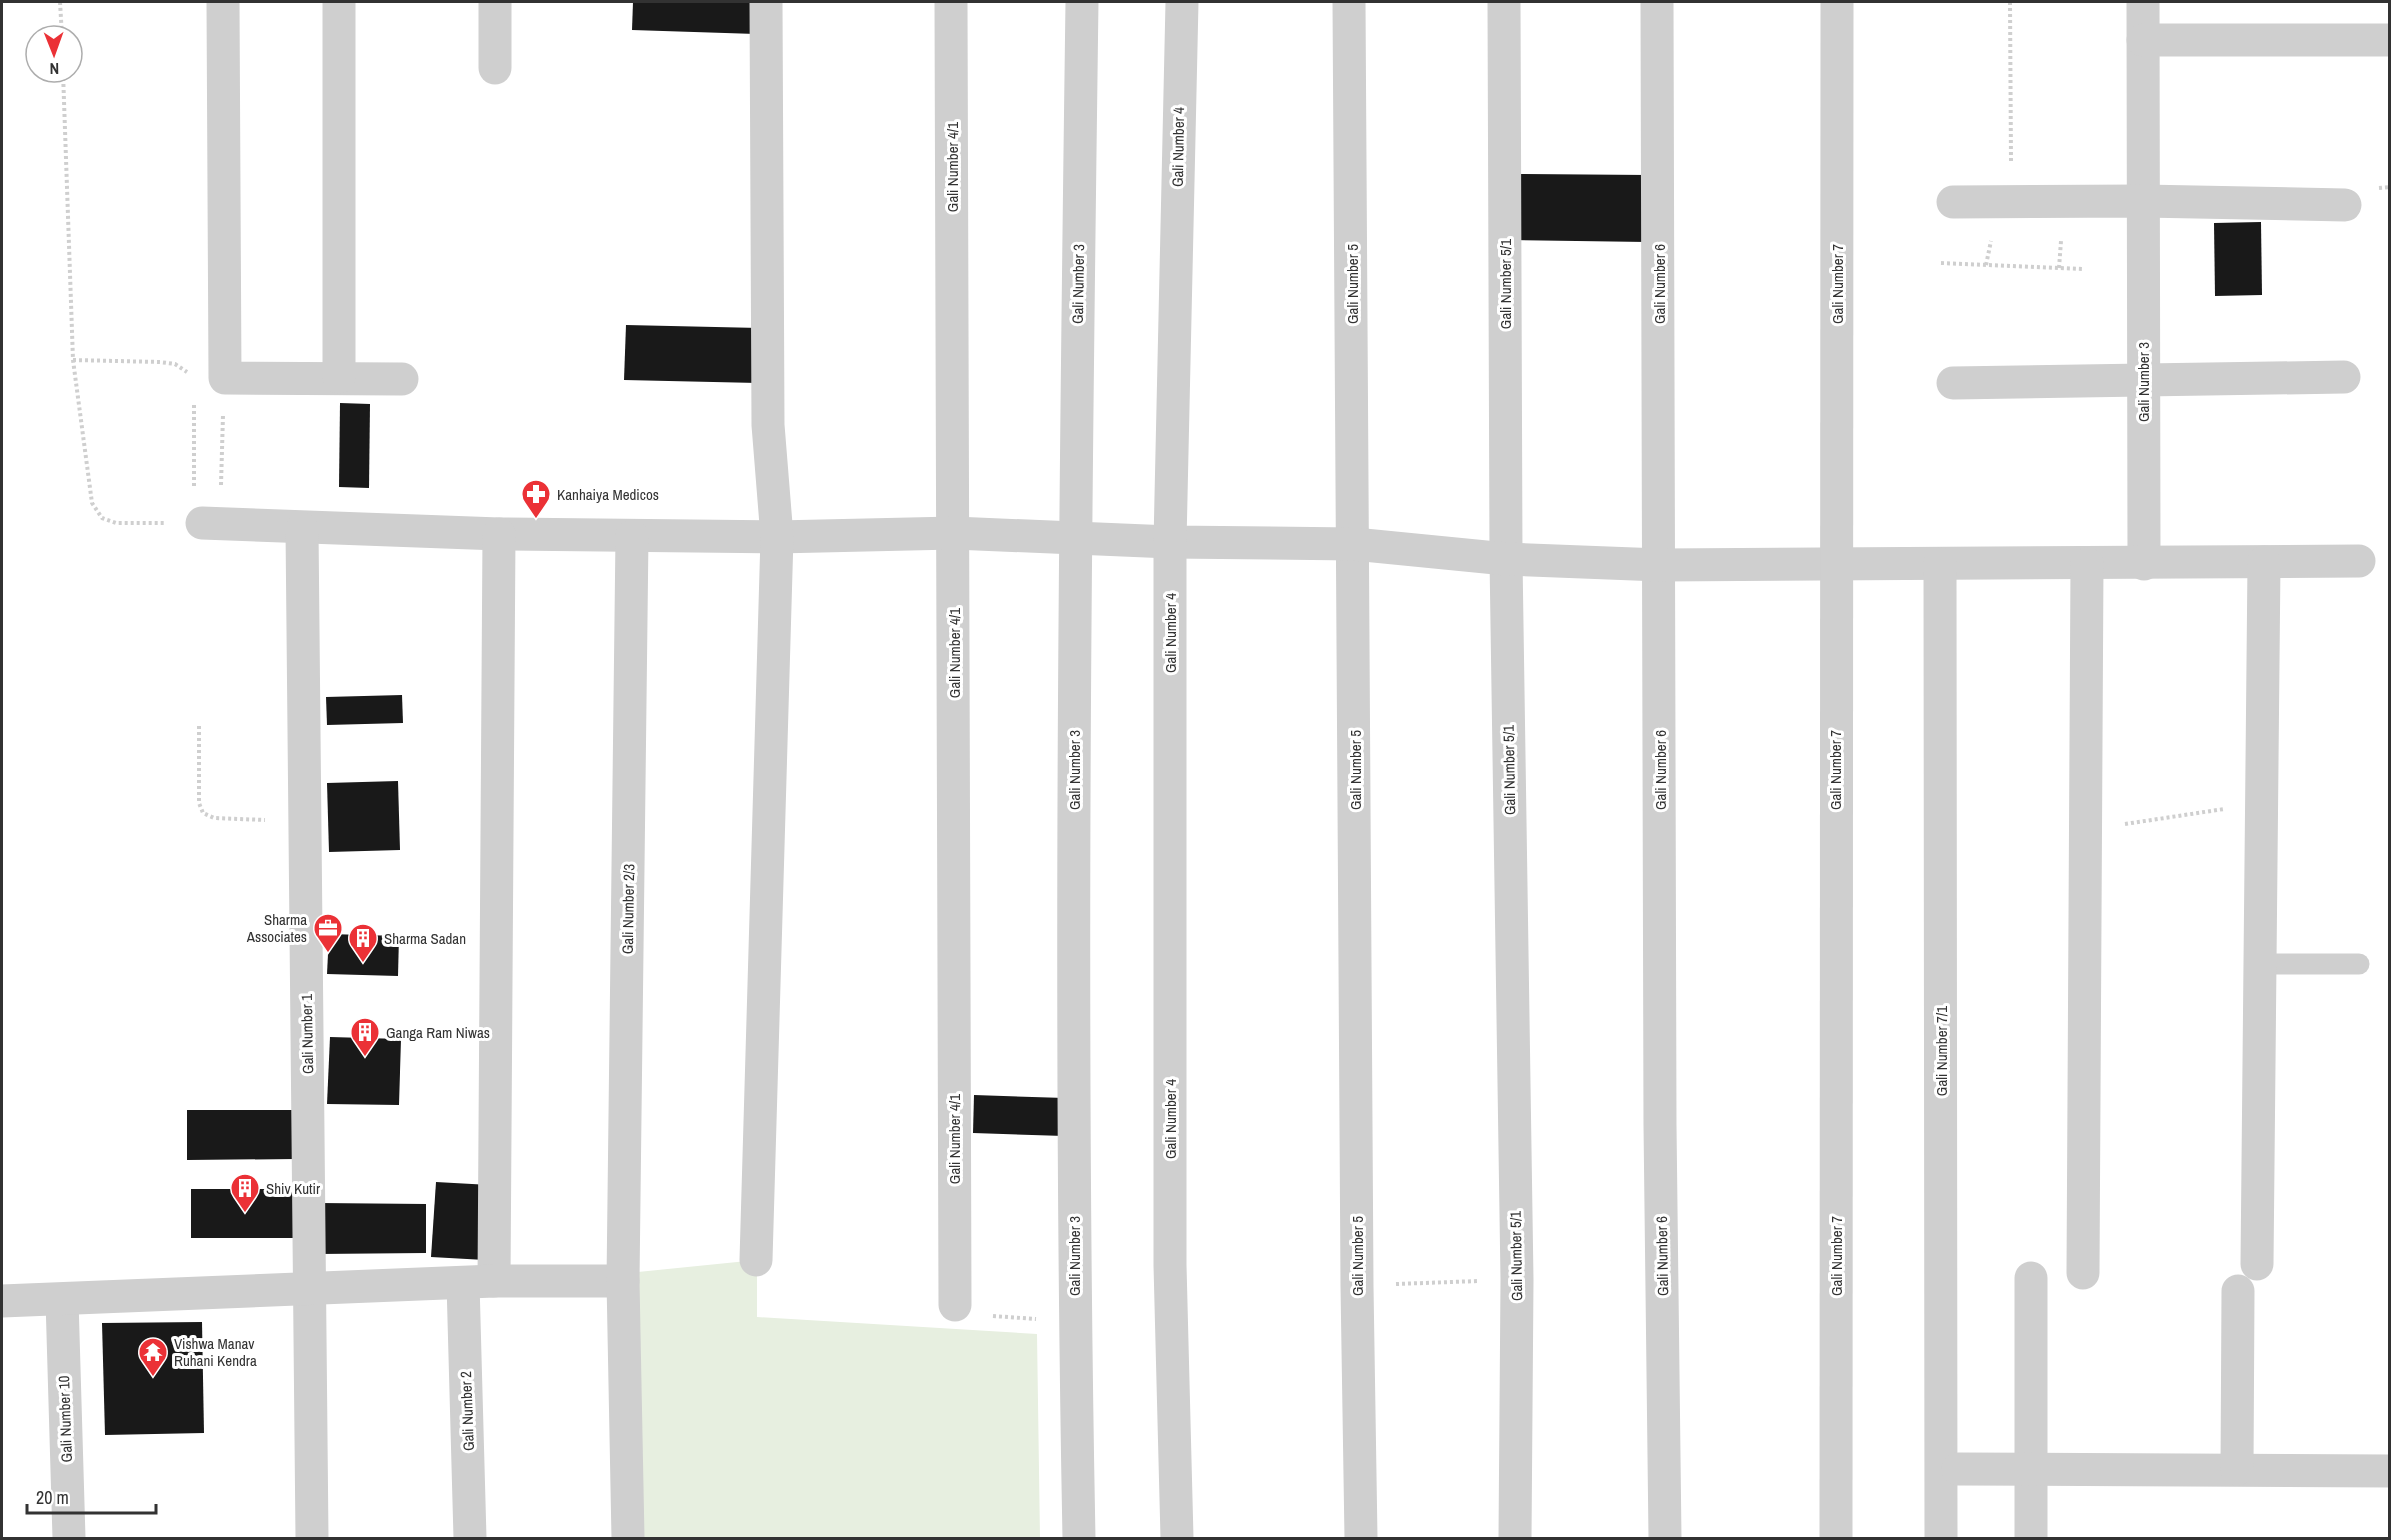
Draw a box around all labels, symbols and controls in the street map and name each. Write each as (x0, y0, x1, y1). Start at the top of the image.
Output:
north arrow (24, 24, 84, 84)
text: N (49, 58, 59, 80)
street label: Gali Number 4 (1167, 107, 1189, 187)
street label: Gali Number 4/1 (942, 122, 963, 212)
street label: Gali Number 5/1 (1495, 239, 1516, 329)
street label: Gali Number 3 (1067, 244, 1089, 324)
street label: Gali Number 5 (1342, 244, 1363, 324)
street label: Gali Number 6 (1649, 244, 1670, 324)
street label: Gali Number 7 (1827, 244, 1848, 324)
street label: Gali Number 3 (2133, 342, 2154, 422)
pharmacy icon: Kanhaiya Medicos (520, 478, 552, 520)
place label: Kanhaiya Medicos (557, 484, 659, 505)
street label: Gali Number 4 (1160, 593, 1181, 673)
street label: Gali Number 4/1 (944, 608, 965, 698)
street label: Gali Number 5/1 (1498, 725, 1520, 815)
street label: Gali Number 3 (1064, 730, 1085, 810)
street label: Gali Number 5 (1345, 730, 1366, 810)
street label: Gali Number 6 (1650, 730, 1671, 810)
street label: Gali Number 7 (1825, 730, 1846, 810)
street label: Gali Number 2/3 (617, 864, 639, 954)
place label: Sharma Associates (246, 909, 307, 947)
office icon: Sharma Associates (312, 912, 344, 954)
building icon: Sharma Sadan (347, 922, 379, 964)
place label: Sharma Sadan (384, 928, 466, 949)
street label: Gali Number 1 (296, 994, 318, 1074)
street label: Gali Number 7/1 (1931, 1006, 1952, 1096)
building icon: Ganga Ram Niwas (349, 1016, 381, 1058)
place label: Ganga Ram Niwas (386, 1022, 490, 1043)
street label: Gali Number 4 (1160, 1079, 1181, 1159)
street label: Gali Number 4/1 (944, 1094, 965, 1184)
building icon: Shiv Kutir (229, 1172, 261, 1214)
place label: Shiv Kutir (266, 1178, 320, 1199)
street label: Gali Number 5/1 (1505, 1211, 1527, 1301)
street label: Gali Number 3 (1064, 1216, 1085, 1296)
street label: Gali Number 5 (1347, 1216, 1368, 1296)
street label: Gali Number 6 (1651, 1216, 1673, 1296)
street label: Gali Number 7 (1826, 1216, 1847, 1296)
place label: Vishwa Manav Ruhani Kendra (174, 1333, 257, 1371)
temple icon: Vishwa Manav Ruhani Kendra (137, 1336, 169, 1378)
street label: Gali Number 2 (455, 1371, 479, 1451)
street label: Gali Number 10 (53, 1375, 77, 1463)
scale bar (27, 1477, 156, 1515)
text: 20 m (36, 1485, 69, 1510)

